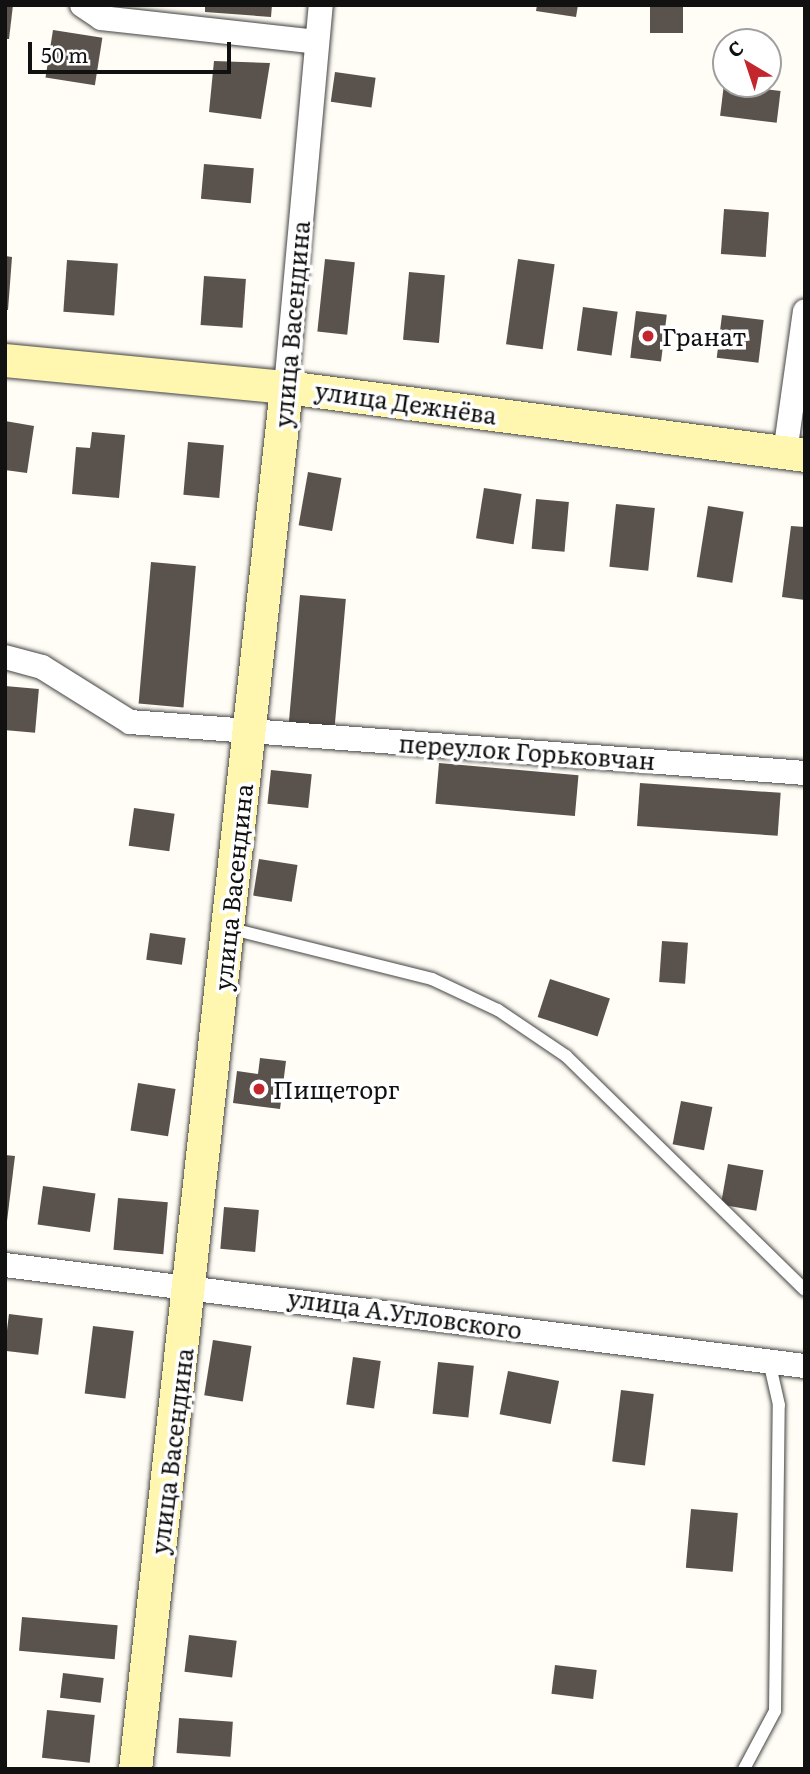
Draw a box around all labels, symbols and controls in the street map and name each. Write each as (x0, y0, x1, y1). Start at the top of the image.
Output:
scale bar (32, 28, 234, 72)
north arrow (712, 28, 782, 98)
text: С (721, 33, 749, 63)
text: 50 m (41, 38, 88, 69)
street label: улица Васендина (268, 219, 314, 429)
place label: Гранат (662, 322, 746, 350)
marker: Гранат (640, 328, 656, 344)
street label: улица Дежнёва (313, 375, 499, 429)
street label: переулок Горьковчан (398, 728, 656, 774)
street label: улица Васендина (207, 782, 257, 992)
place label: Пищеторг (273, 1075, 400, 1103)
marker: Пищеторг (251, 1081, 267, 1097)
street label: улица А.Угловского (286, 1282, 524, 1344)
street label: улица Васендина (144, 1346, 198, 1556)

